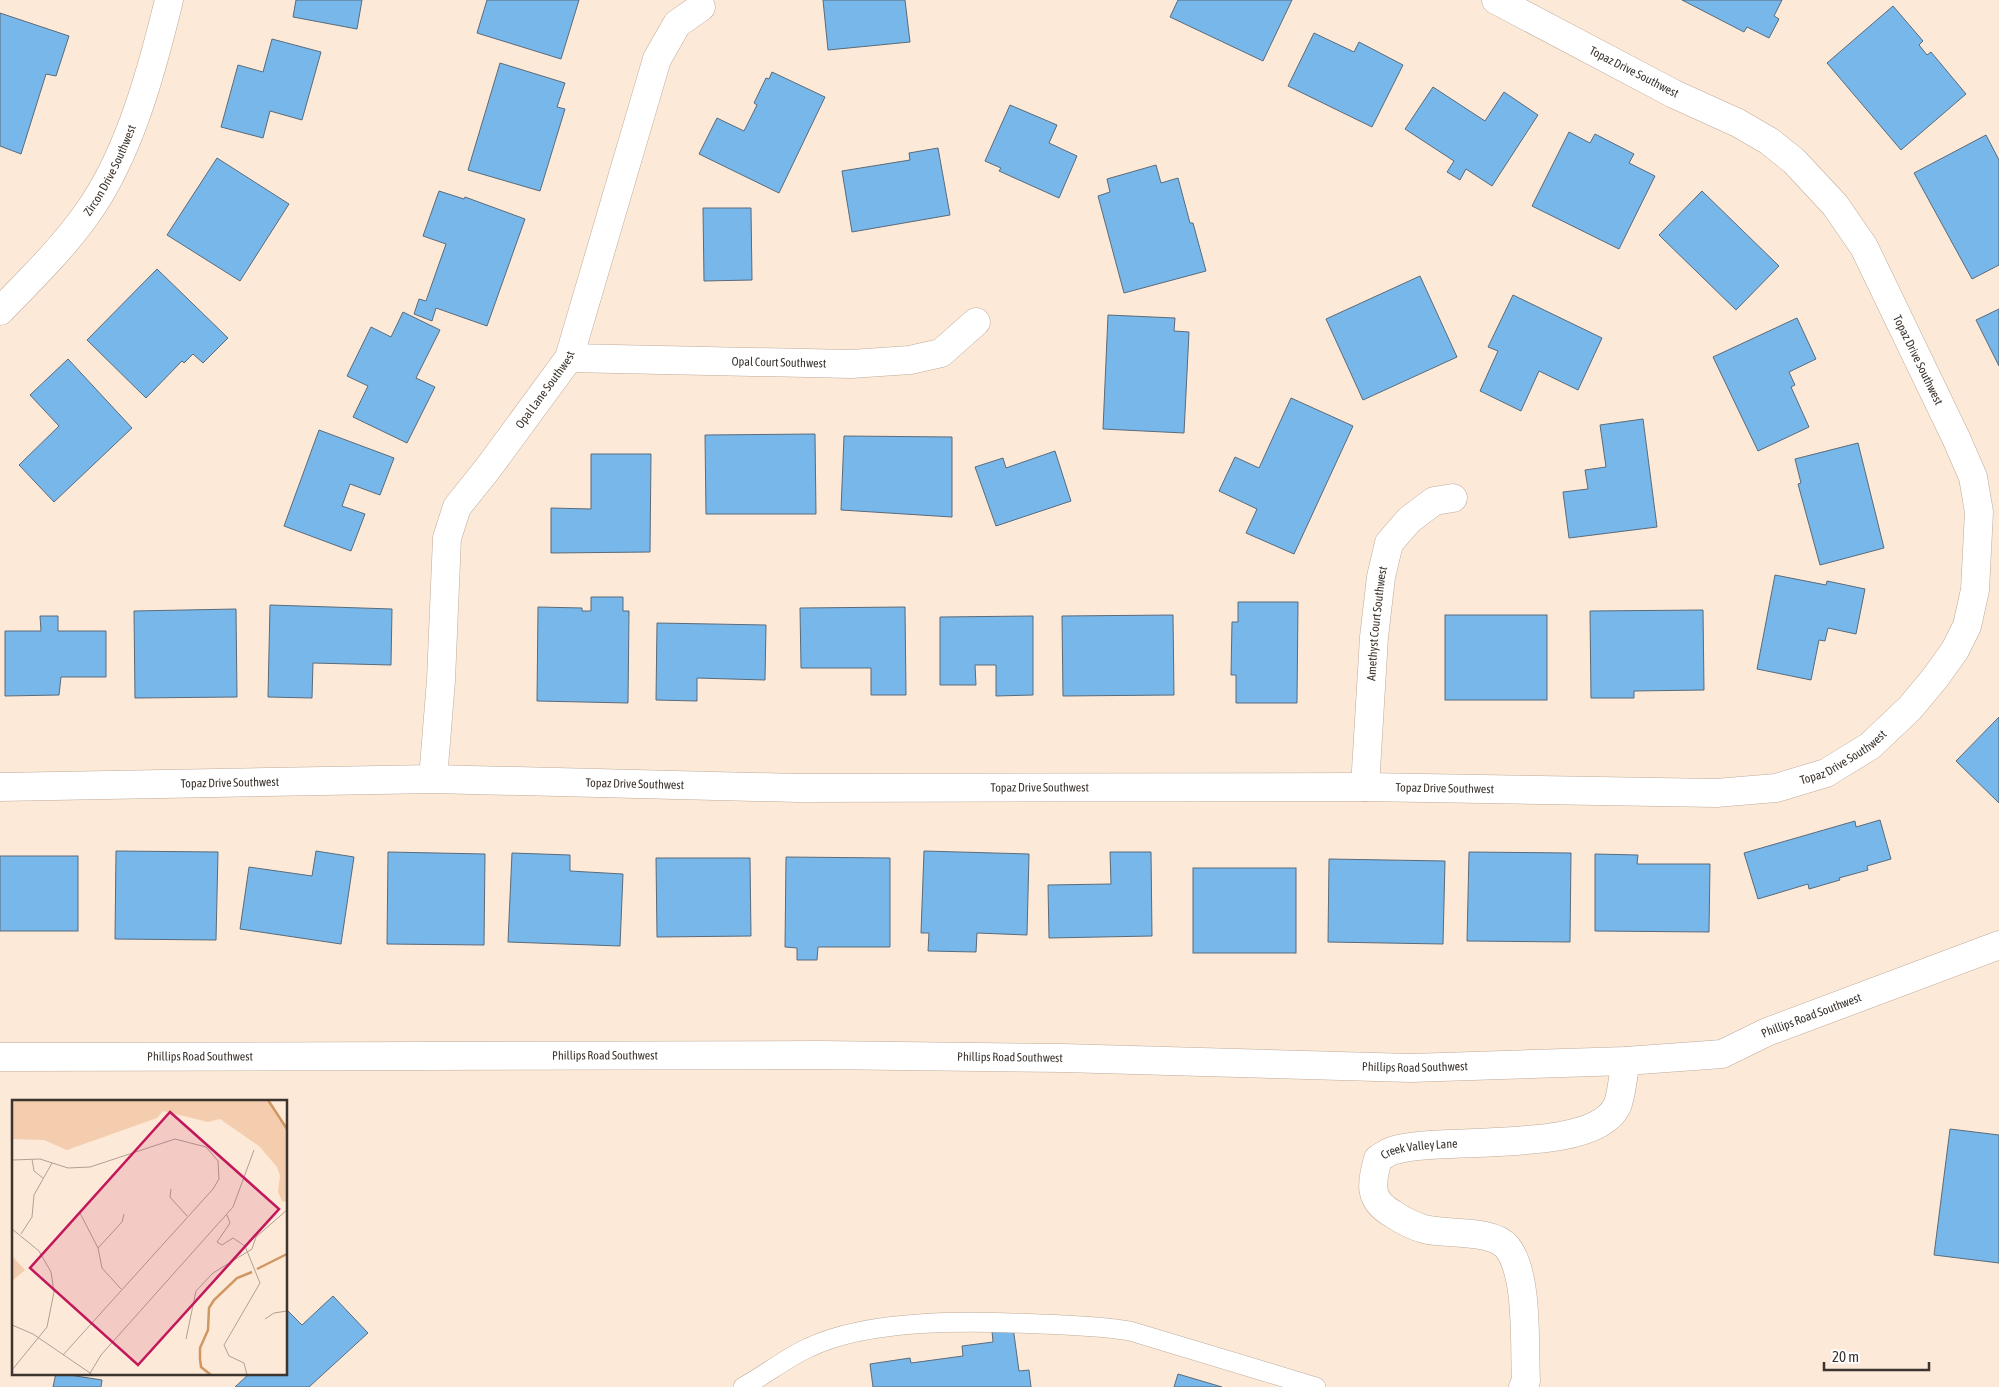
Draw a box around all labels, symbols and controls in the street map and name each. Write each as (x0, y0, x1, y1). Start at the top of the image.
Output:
street label: Topaz Drive Southwest (1587, 43, 1681, 101)
street label: Zircon Drive Southwest (81, 122, 139, 218)
street label: Topaz Drive Southwest (1890, 313, 1946, 408)
street label: Opal Lane Southwest (513, 349, 578, 431)
street label: Opal Court Southwest (732, 354, 827, 370)
street label: Amethyst Court Southwest (1364, 564, 1390, 681)
street label: Topaz Drive Southwest (1798, 727, 1890, 787)
street label: Topaz Drive Southwest (181, 775, 280, 791)
street label: Topaz Drive Southwest (585, 776, 685, 792)
street label: Topaz Drive Southwest (991, 780, 1090, 795)
street label: Topaz Drive Southwest (1395, 781, 1495, 796)
street label: Phillips Road Southwest (1759, 990, 1864, 1041)
street label: Phillips Road Southwest (552, 1048, 658, 1063)
street label: Phillips Road Southwest (147, 1049, 253, 1064)
street label: Phillips Road Southwest (957, 1050, 1064, 1065)
street label: Phillips Road Southwest (1362, 1059, 1468, 1075)
inset map (12, 1100, 288, 1374)
street label: Creek Valley Lane (1378, 1137, 1458, 1162)
scale bar (1824, 1340, 1929, 1372)
text: 20 m (1832, 1348, 1859, 1365)

